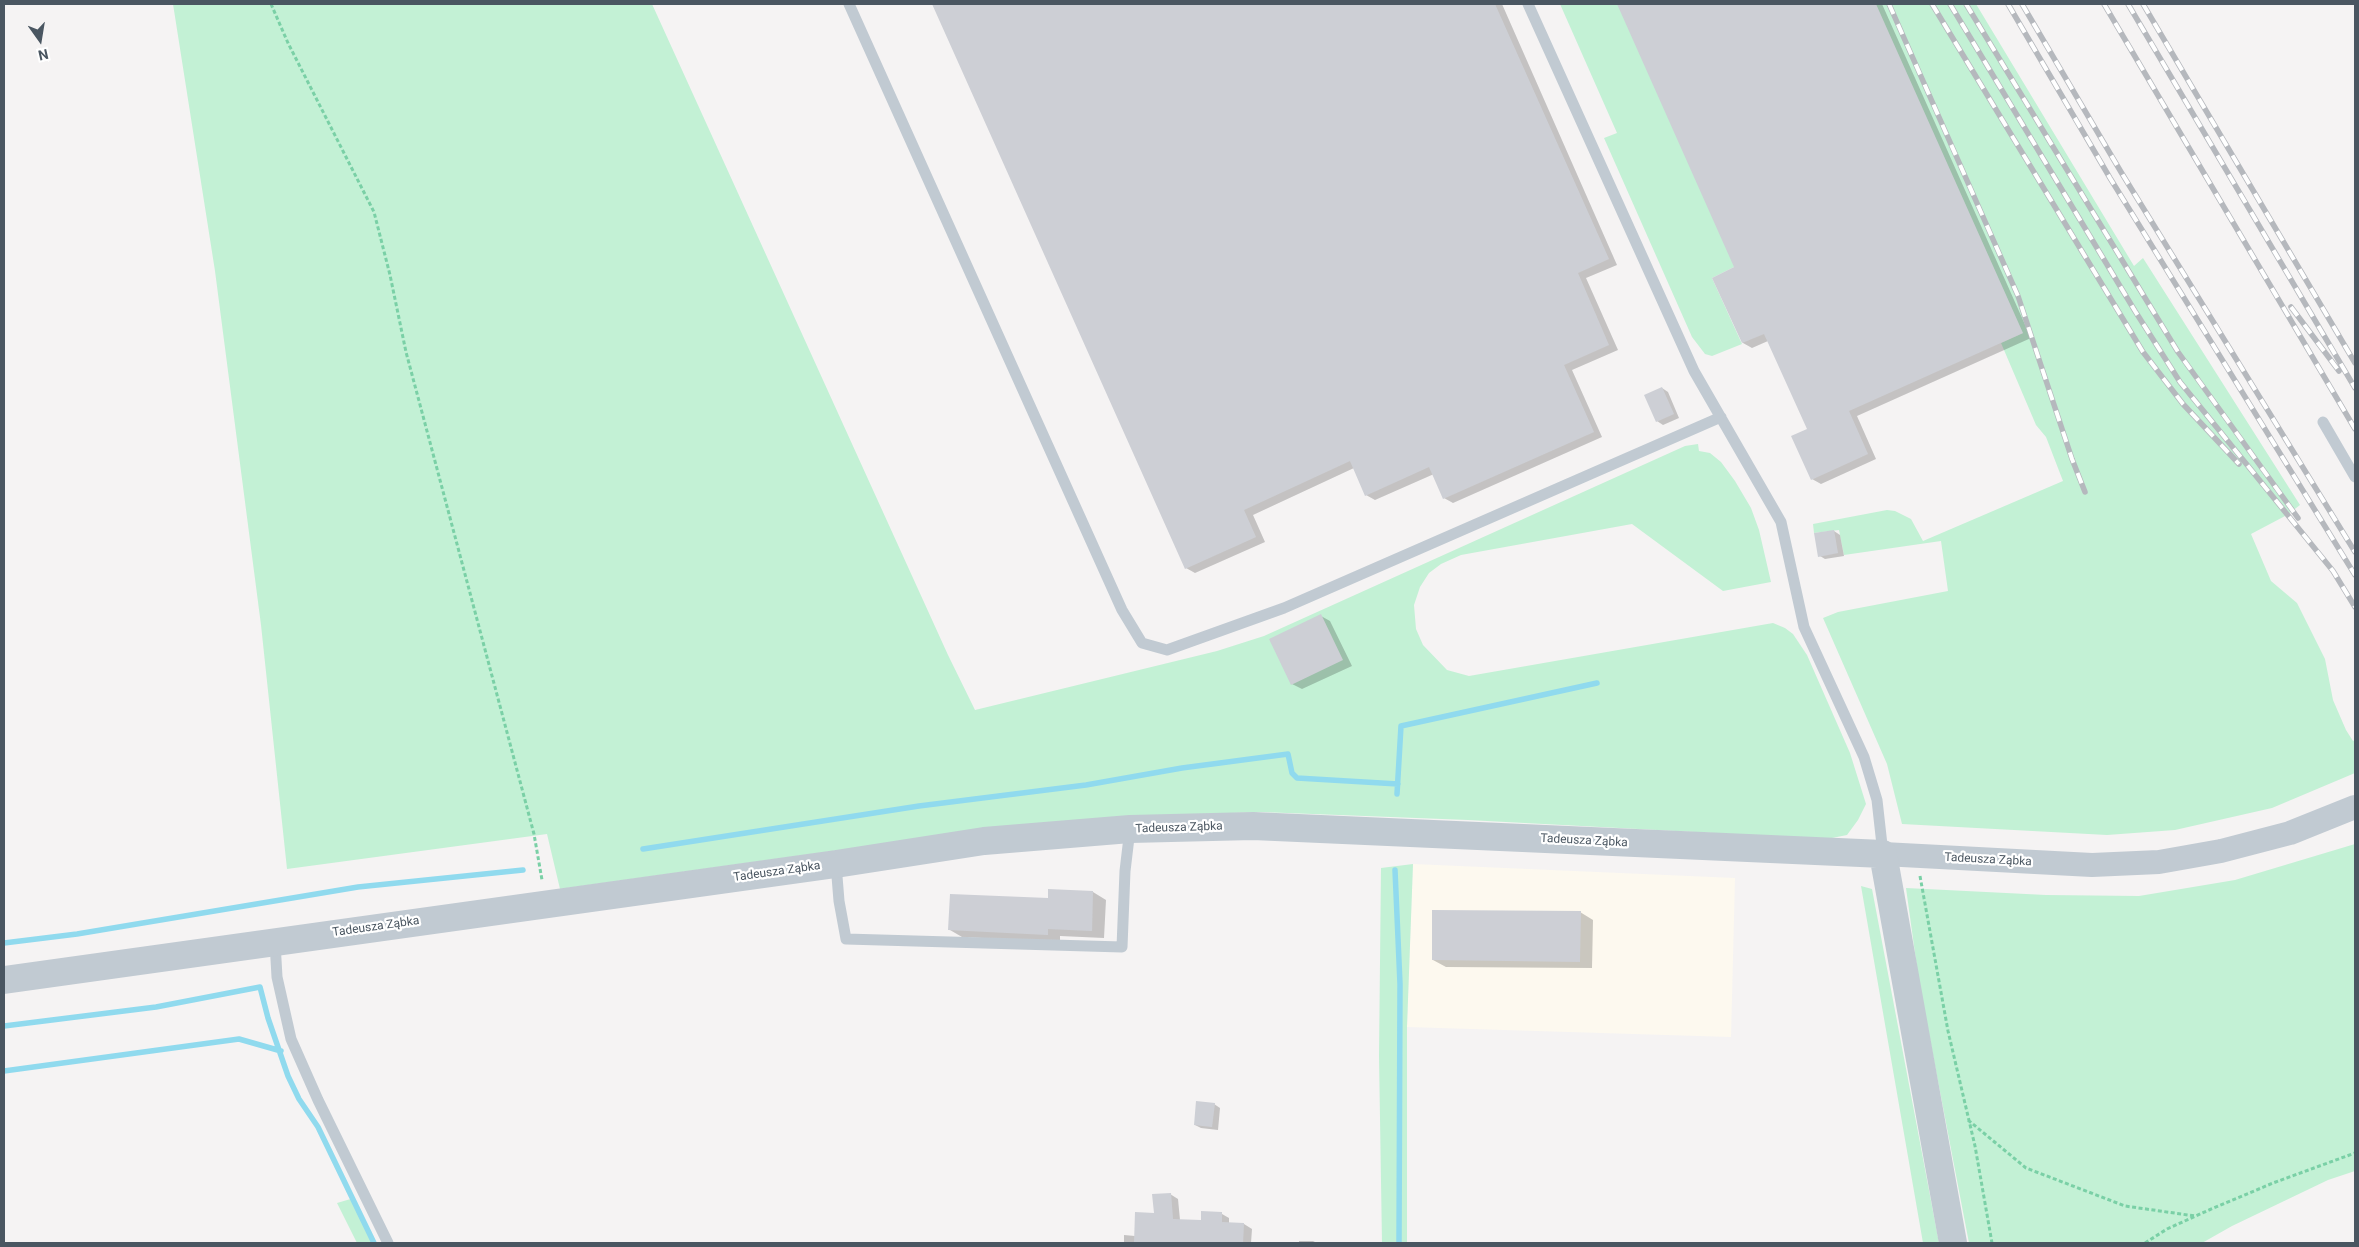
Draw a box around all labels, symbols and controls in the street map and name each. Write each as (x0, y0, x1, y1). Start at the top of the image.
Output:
north arrow (15, 15, 65, 65)
text: N (37, 46, 50, 64)
street label: Tadeusza Ząbka (1135, 819, 1223, 837)
street label: Tadeusza Ząbka (1540, 832, 1628, 850)
street label: Tadeusza Ząbka (1944, 851, 2032, 869)
street label: Tadeusza Ząbka (733, 859, 821, 885)
street label: Tadeusza Ząbka (332, 914, 420, 940)

